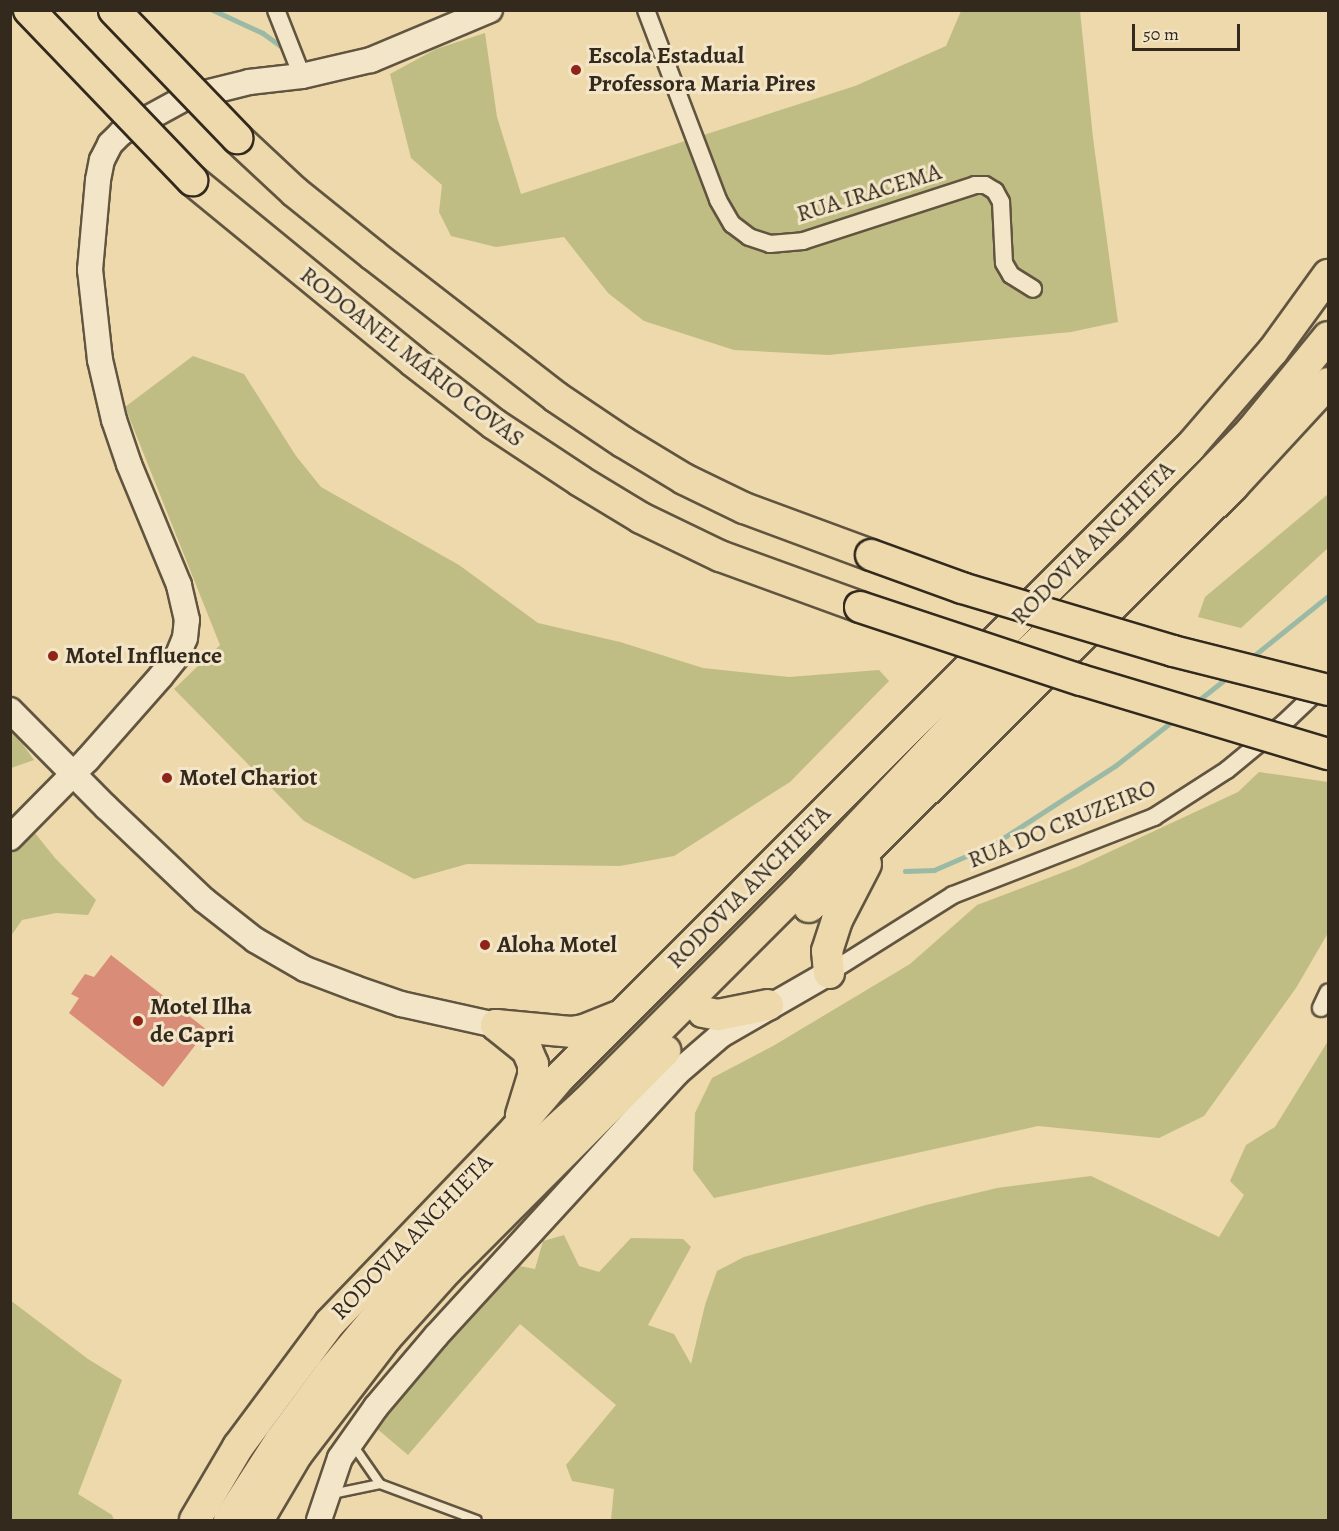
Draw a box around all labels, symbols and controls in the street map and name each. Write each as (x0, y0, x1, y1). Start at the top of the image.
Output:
scale bar (1135, 12, 1243, 50)
text: 50 m (1143, 22, 1179, 46)
place label: Escola Estadual Professora Maria Pires (588, 42, 816, 98)
marker: Escola Estadual Professora Maria Pires (569, 63, 583, 77)
street label: RUA IRACEMA (793, 157, 945, 229)
street label: RODOANEL MÁRIO COVAS (294, 260, 530, 454)
street label: RODOVIA ANCHIETA (1005, 455, 1181, 631)
place label: Motel Influence (65, 642, 222, 670)
marker: Motel Influence (46, 649, 60, 663)
place label: Motel Chariot (179, 764, 317, 792)
marker: Motel Chariot (160, 771, 174, 785)
street label: RUA DO CRUZEIRO (964, 773, 1160, 875)
street label: RODOVIA ANCHIETA (661, 799, 837, 975)
place label: Aloha Motel (497, 931, 617, 959)
marker: Aloha Motel (478, 938, 492, 952)
place label: Motel Ilha de Capri (150, 993, 252, 1049)
marker: Motel Ilha de Capri (131, 1014, 145, 1028)
street label: RODOVIA ANCHIETA (325, 1148, 499, 1326)

